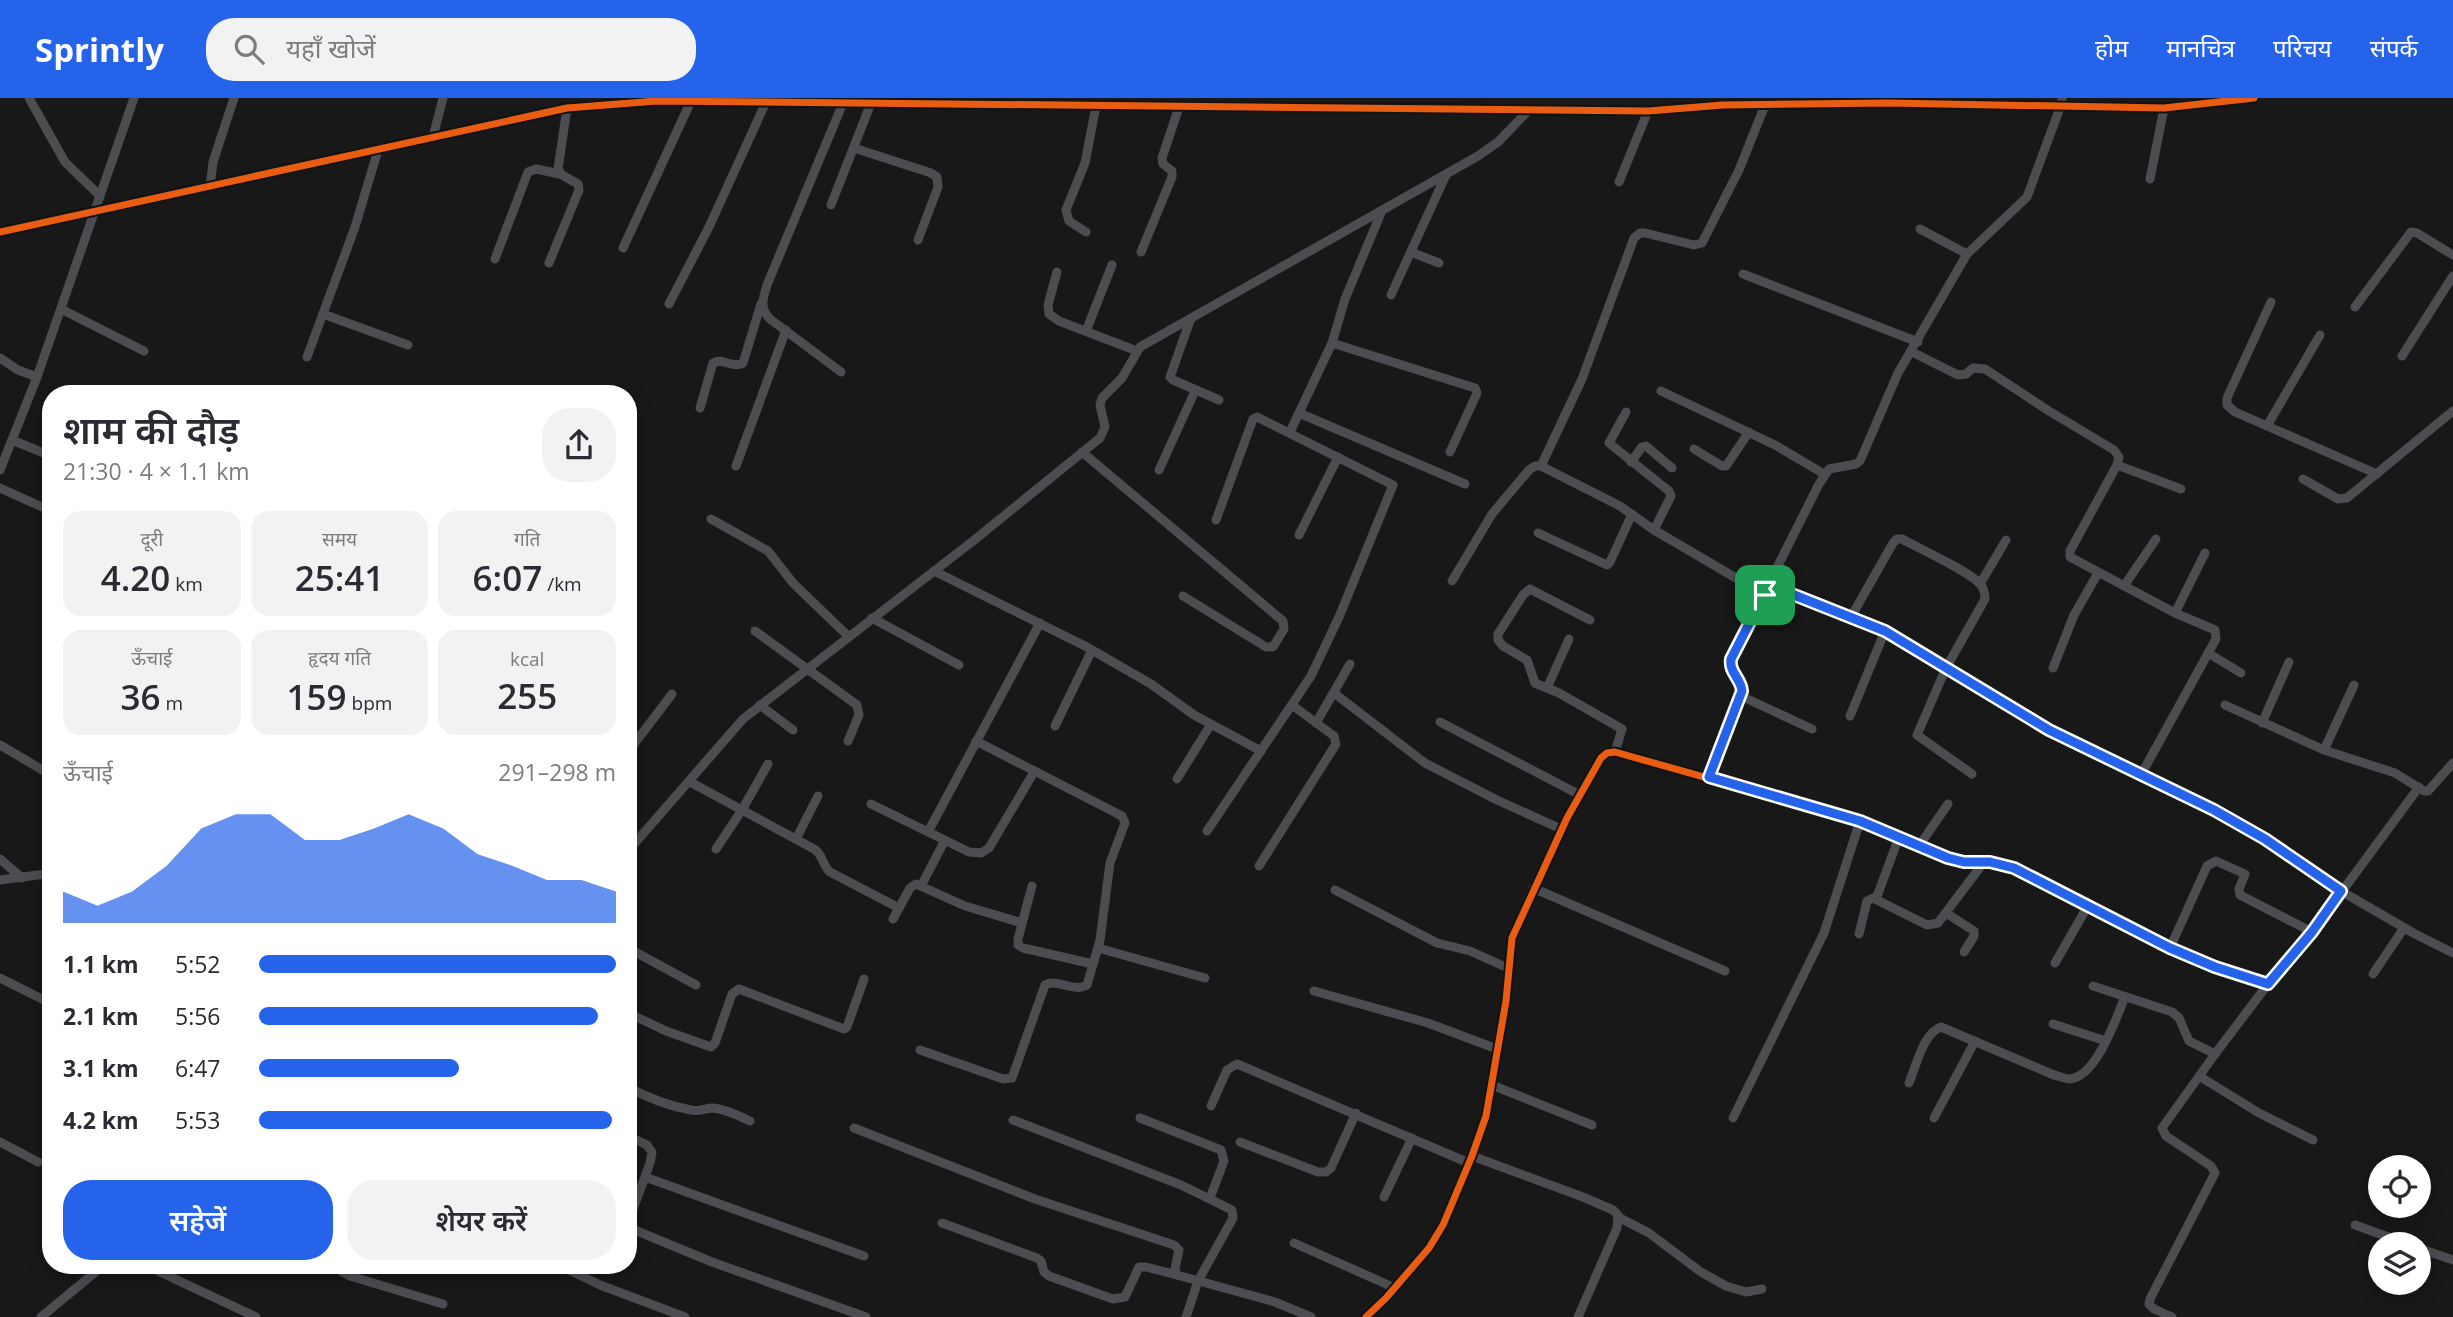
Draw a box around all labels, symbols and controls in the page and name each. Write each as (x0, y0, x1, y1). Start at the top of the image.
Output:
search box (206, 18, 696, 81)
text: Sprintly (35, 27, 164, 72)
icon: search (230, 30, 268, 68)
text: यहाँ खोजें (286, 30, 376, 66)
text: होम (2095, 31, 2128, 64)
text: मानचित्र (2166, 31, 2235, 64)
text: परिचय (2273, 31, 2332, 64)
text: संपर्क (2370, 31, 2418, 64)
text: शाम की दौड़ (63, 403, 239, 455)
button: share (542, 408, 616, 482)
text: 21:30 · 4 × 1.1 km (63, 455, 250, 487)
text: दूरी (140, 526, 163, 552)
text: समय (322, 526, 357, 552)
text: गति (514, 526, 540, 552)
text: 4.20 (101, 554, 170, 601)
text: 25:41 (295, 554, 384, 601)
text: 6:07 (473, 554, 542, 601)
pin (1735, 565, 1795, 625)
text: km (170, 571, 203, 597)
text: /km (542, 571, 582, 597)
icon: arrive (1746, 576, 1784, 614)
text: ऊँचाई (131, 645, 172, 671)
text: हृदय गति (308, 645, 371, 671)
text: kcal (510, 646, 544, 672)
text: 255 (497, 672, 557, 719)
text: 36 (121, 673, 161, 720)
text: 159 (287, 673, 347, 720)
text: m (161, 690, 183, 716)
text: bpm (347, 690, 392, 716)
text: ऊँचाई (63, 756, 113, 788)
text: 291–298 m (498, 756, 616, 788)
text: 1.1 km (63, 948, 139, 980)
text: 5:52 (175, 948, 221, 980)
text: 2.1 km (63, 1000, 139, 1032)
text: 5:56 (175, 1000, 221, 1032)
text: 3.1 km (63, 1052, 139, 1084)
text: 6:47 (175, 1052, 221, 1084)
text: 4.2 km (63, 1104, 139, 1136)
text: 5:53 (175, 1104, 221, 1136)
map controls (2368, 1155, 2431, 1295)
button: locate (2368, 1155, 2431, 1218)
button: सहेजें (63, 1180, 333, 1260)
button: शेयर करें (347, 1180, 616, 1260)
button: layers (2368, 1232, 2431, 1295)

